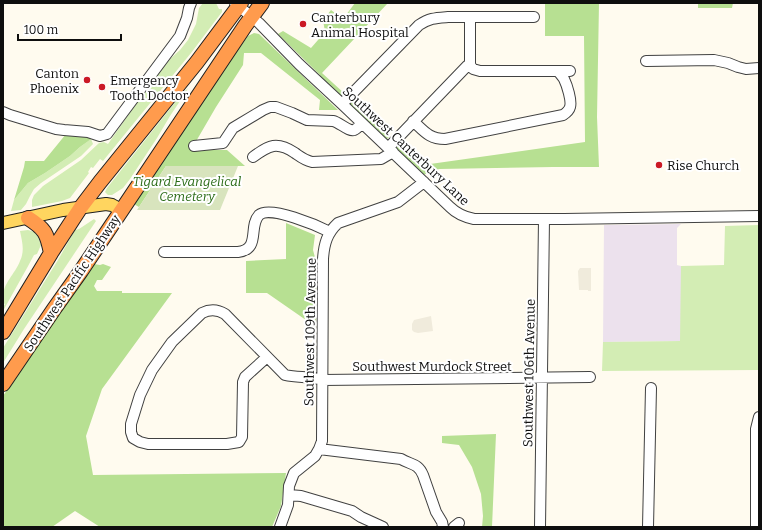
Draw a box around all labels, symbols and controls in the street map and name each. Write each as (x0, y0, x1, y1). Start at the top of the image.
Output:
place label: Canterbury Animal Hospital (311, 10, 409, 40)
scale bar (18, 16, 121, 42)
marker: Canterbury Animal Hospital (298, 19, 308, 29)
text: 100 m (24, 23, 59, 37)
place label: Canton Phoenix (30, 66, 80, 96)
place label: Emergency Tooth Doctor (110, 73, 188, 103)
marker: Canton Phoenix (82, 75, 92, 85)
marker: Emergency Tooth Doctor (97, 82, 107, 92)
street label: Southwest Canterbury Lane (340, 83, 472, 209)
place label: Rise Church (667, 158, 739, 173)
marker: Rise Church (654, 160, 664, 170)
park label: Tigard Evangelical Cemetery (133, 174, 242, 204)
street label: Southwest Pacific Highway (21, 212, 124, 354)
street label: Southwest 109th Avenue (301, 258, 319, 406)
street label: Southwest 106th Avenue (520, 299, 538, 447)
street label: Southwest Murdock Street (352, 359, 512, 374)

